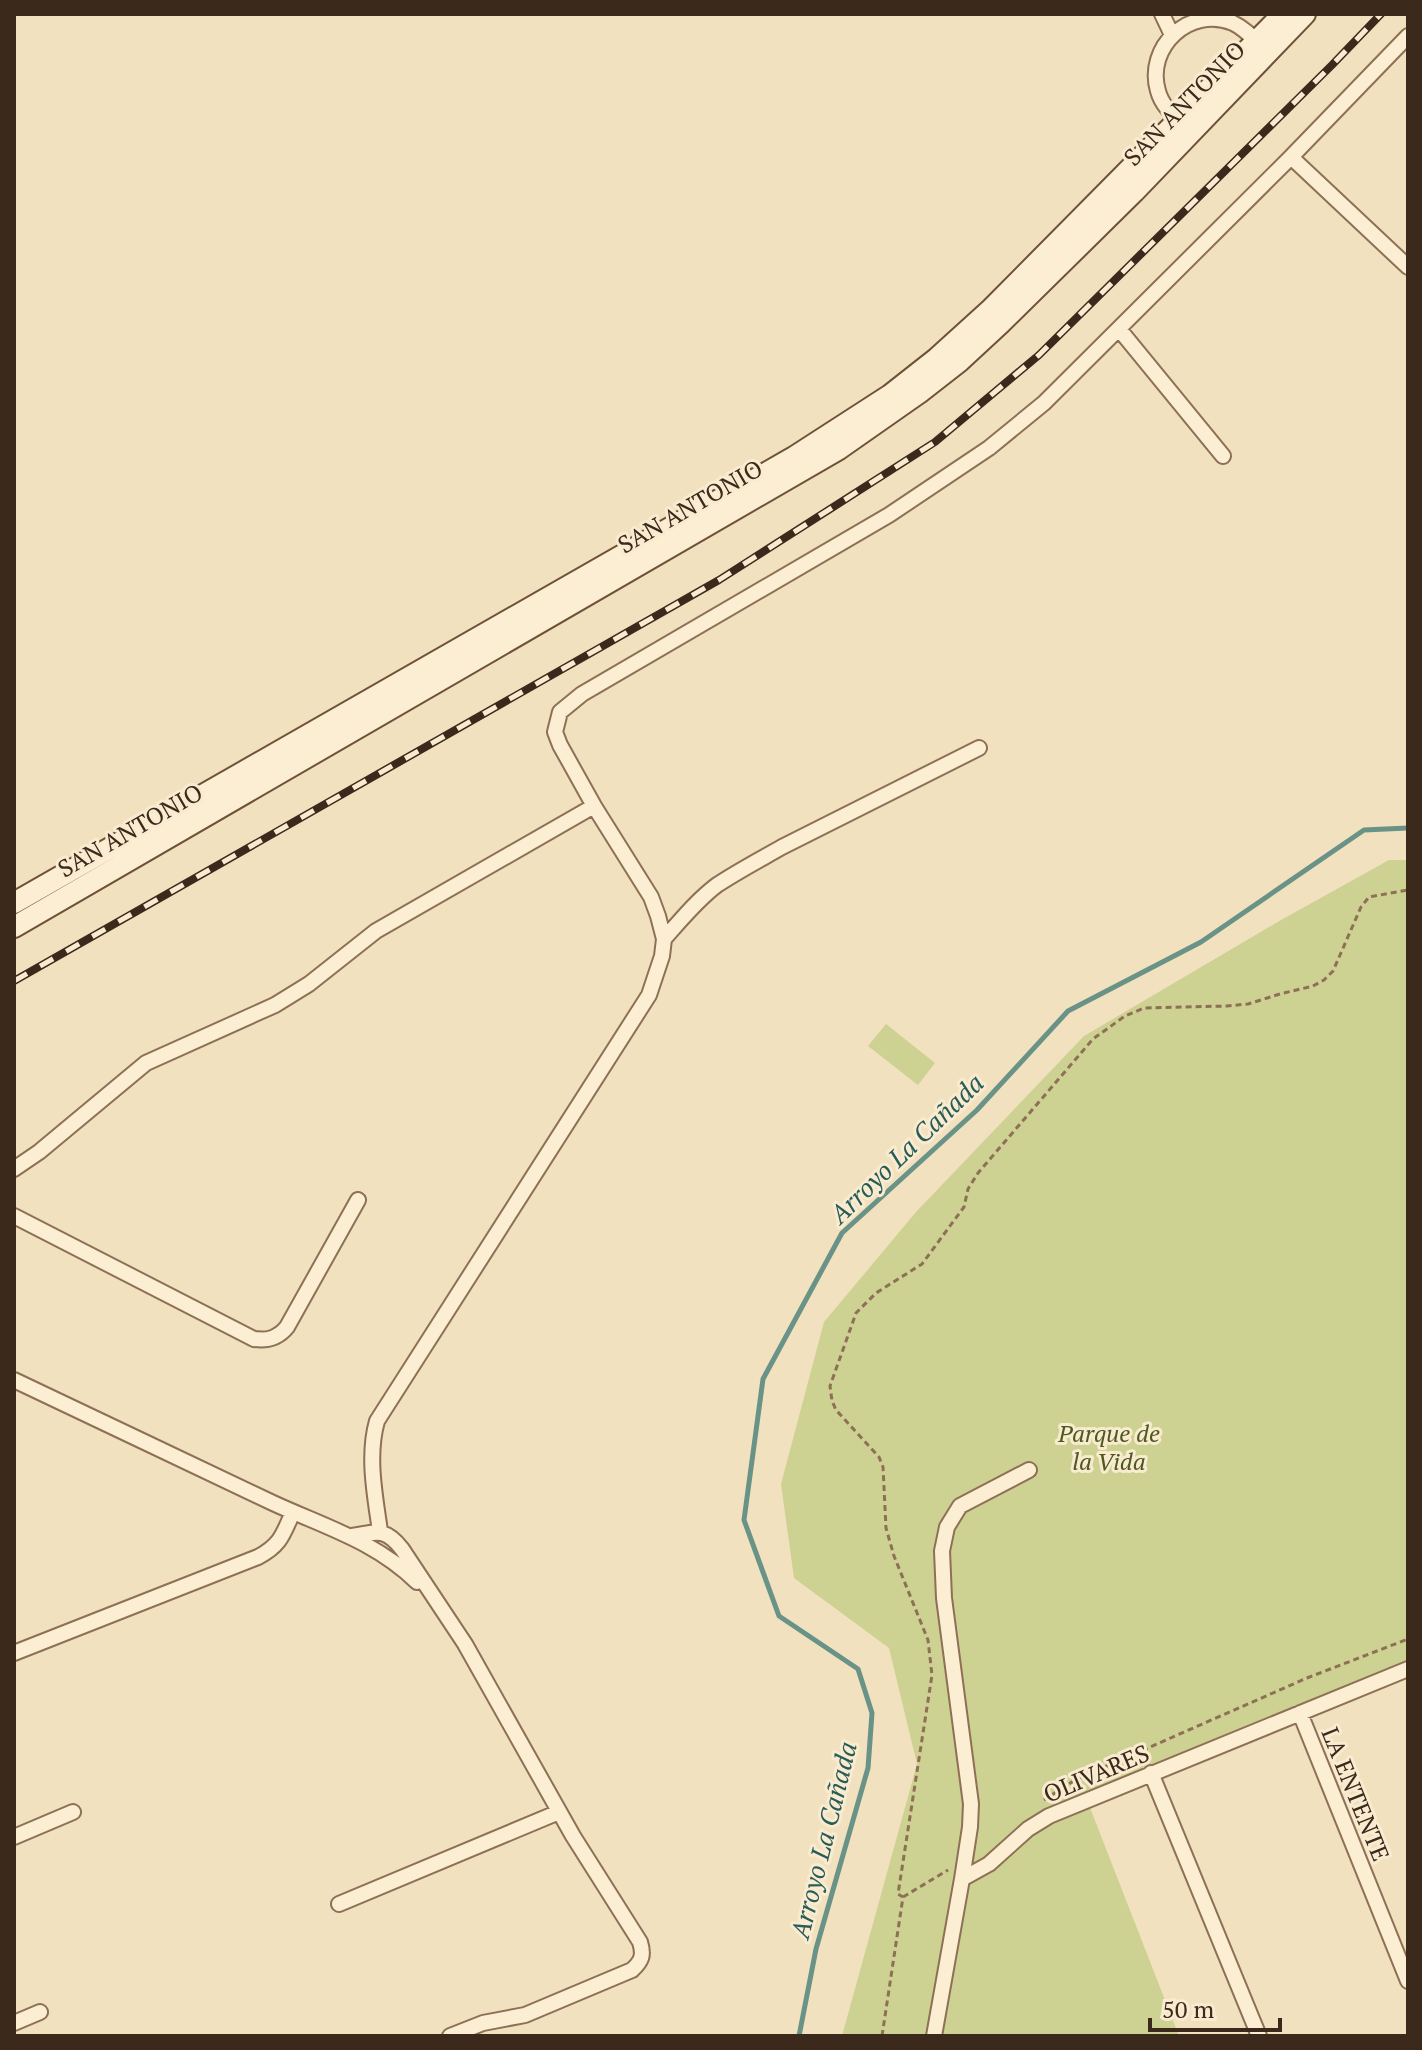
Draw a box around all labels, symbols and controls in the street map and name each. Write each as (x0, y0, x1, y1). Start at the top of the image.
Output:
street label: SAN ANTONIO (1116, 34, 1252, 172)
street label: SAN ANTONIO (612, 452, 768, 560)
street label: SAN ANTONIO (52, 776, 208, 884)
water label: Arroyo La Cañada (820, 1066, 990, 1232)
park label: Parque de la Vida (1057, 1417, 1160, 1477)
street label: LA ENTENTE (1315, 1722, 1397, 1866)
street label: OLIVARES (1038, 1736, 1154, 1810)
water label: Arroyo La Cañada (782, 1738, 864, 1944)
scale bar (1150, 1982, 1280, 2032)
text: 50 m (1162, 1993, 1214, 2025)

